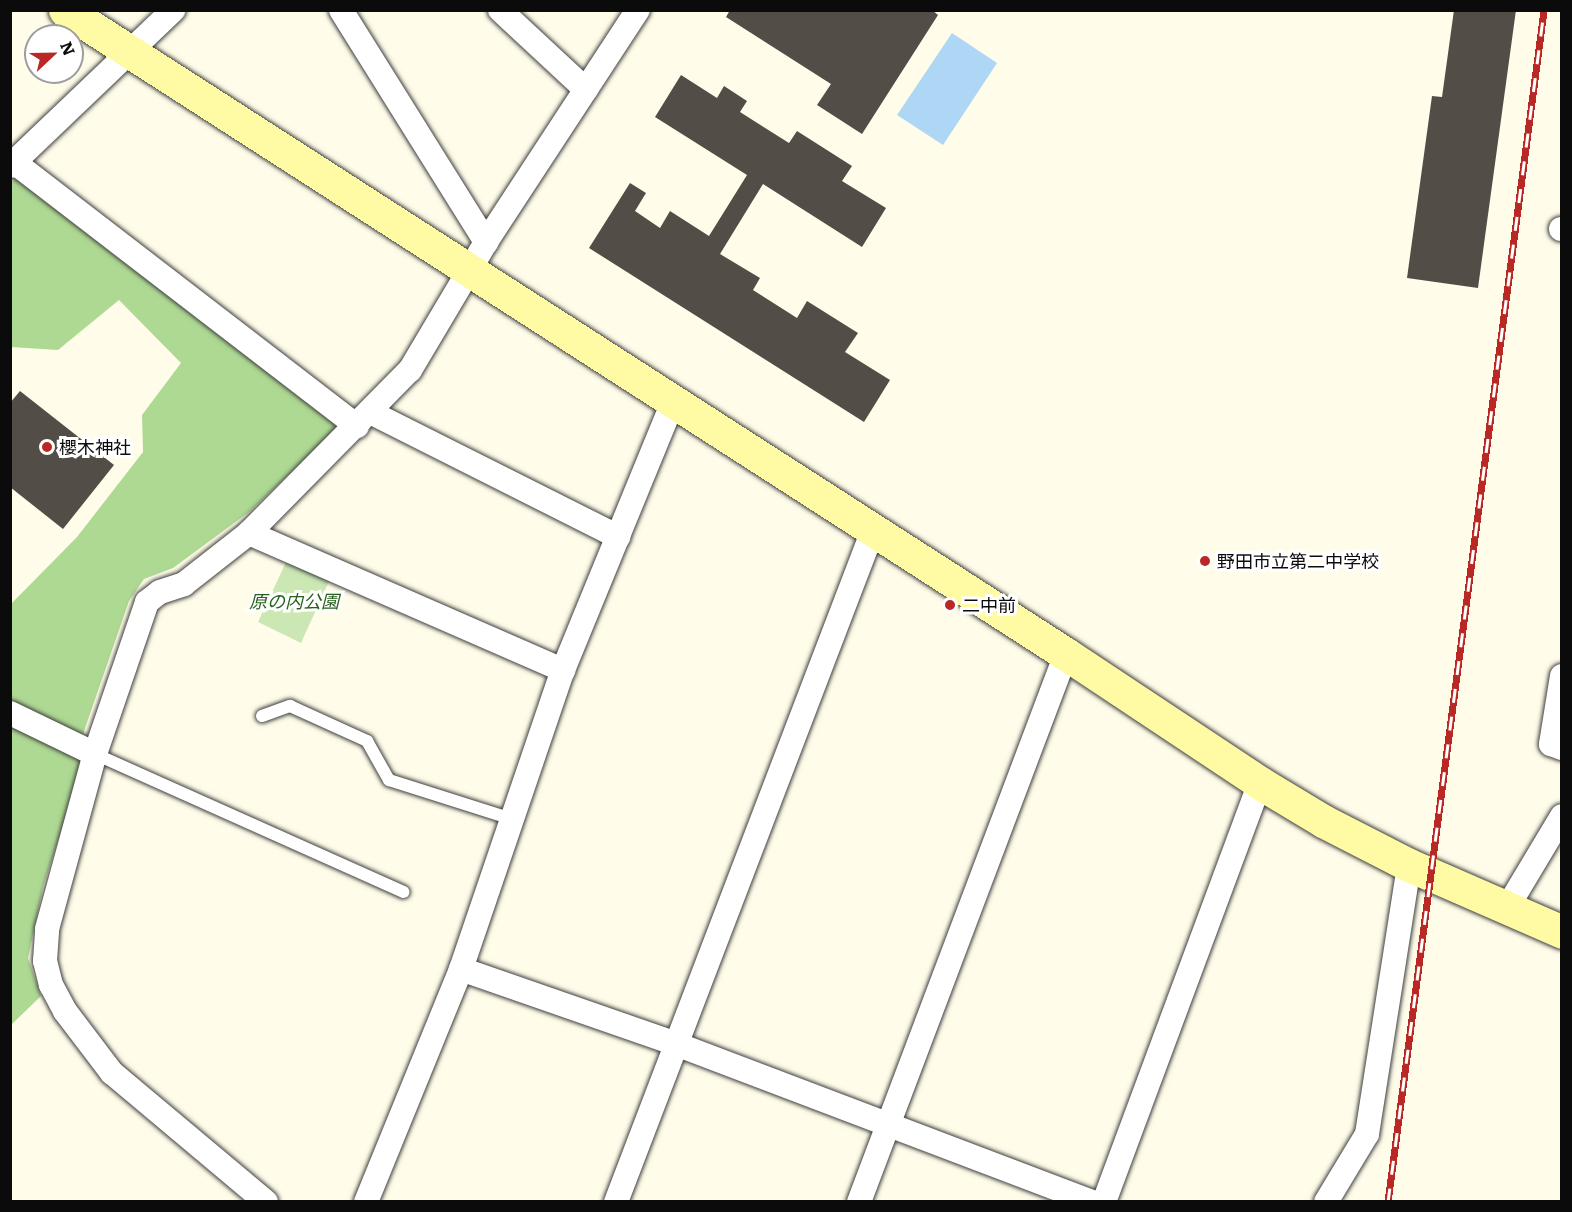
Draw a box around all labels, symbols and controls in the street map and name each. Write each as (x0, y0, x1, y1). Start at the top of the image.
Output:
north arrow (24, 24, 84, 84)
text: N (55, 37, 82, 59)
place label: 櫻木神社 (59, 436, 131, 458)
marker: 櫻木神社 (40, 440, 54, 454)
place label: 野田市立第二中学校 (1217, 550, 1379, 572)
marker: 野田市立第二中学校 (1198, 554, 1212, 568)
park label: 原の内公園 (249, 590, 339, 612)
place label: 二中前 (962, 594, 1016, 616)
marker: 二中前 (943, 598, 957, 612)

